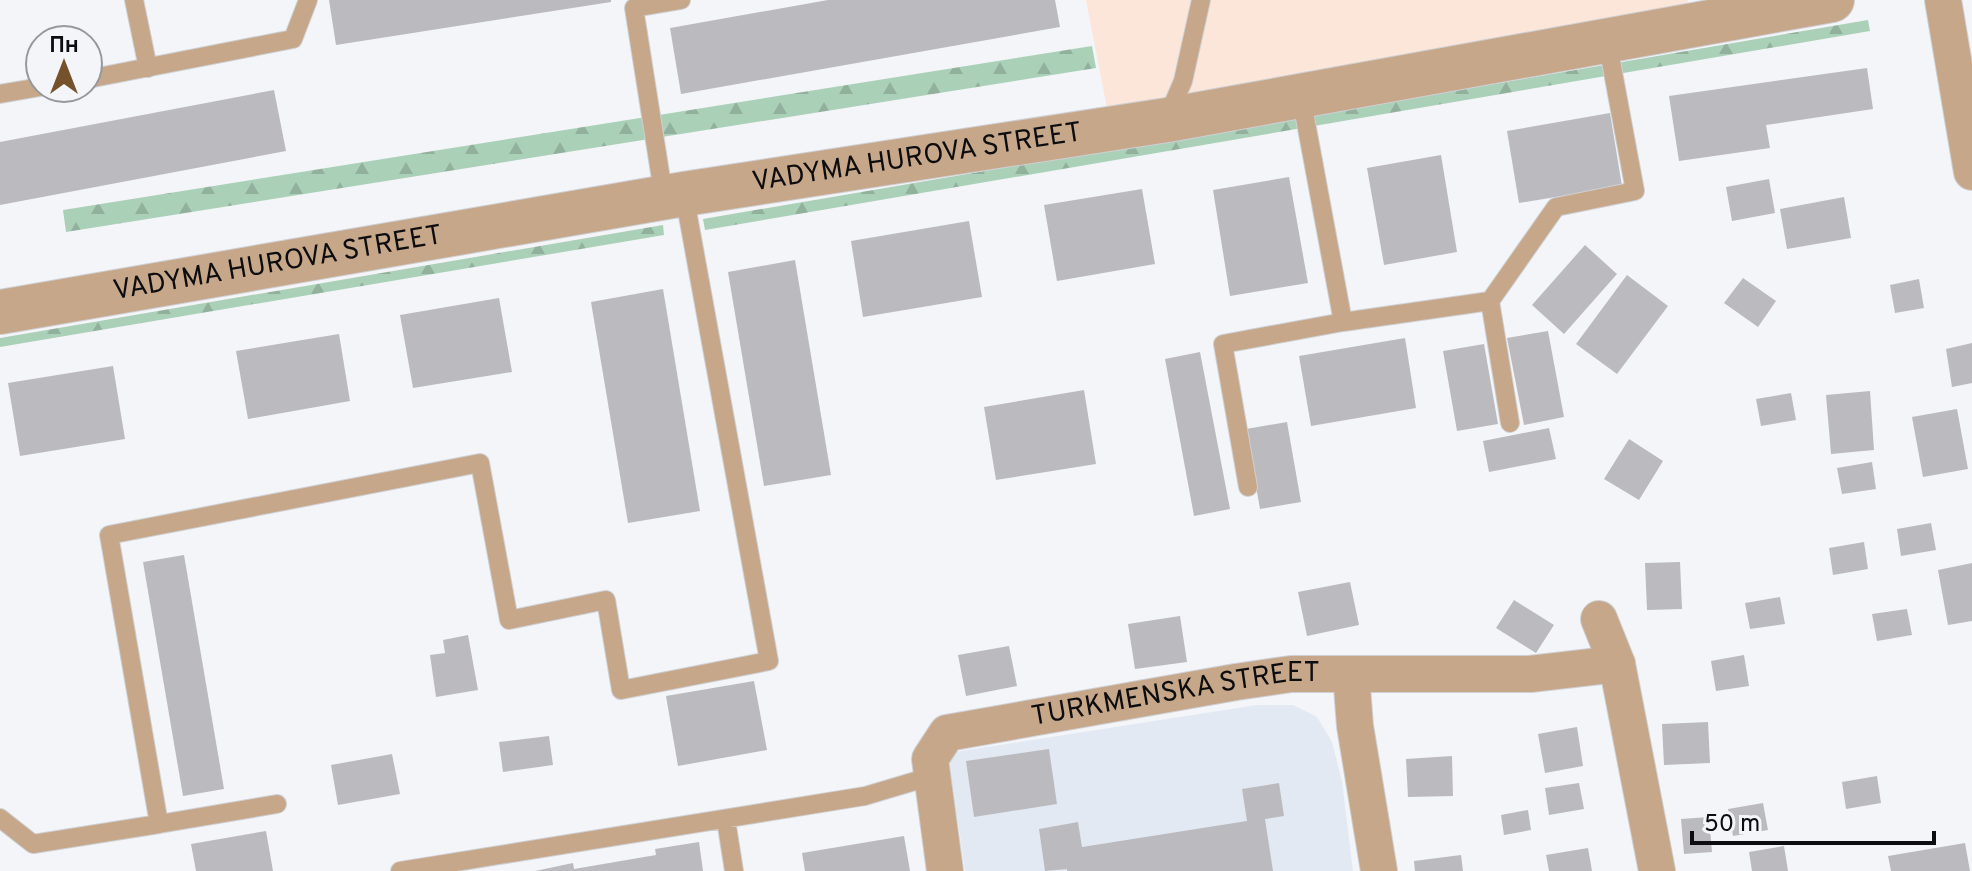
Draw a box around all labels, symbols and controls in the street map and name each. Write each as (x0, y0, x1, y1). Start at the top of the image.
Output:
north arrow (24, 24, 104, 104)
text: Пн (49, 33, 79, 60)
street label: VADYMA HUROVA STREET (750, 115, 1085, 201)
street label: VADYMA HUROVA STREET (111, 218, 445, 310)
street label: TURKMENSKA STREET (1029, 656, 1320, 736)
scale bar (1692, 795, 1934, 845)
text: 50 m (1704, 810, 1760, 840)

